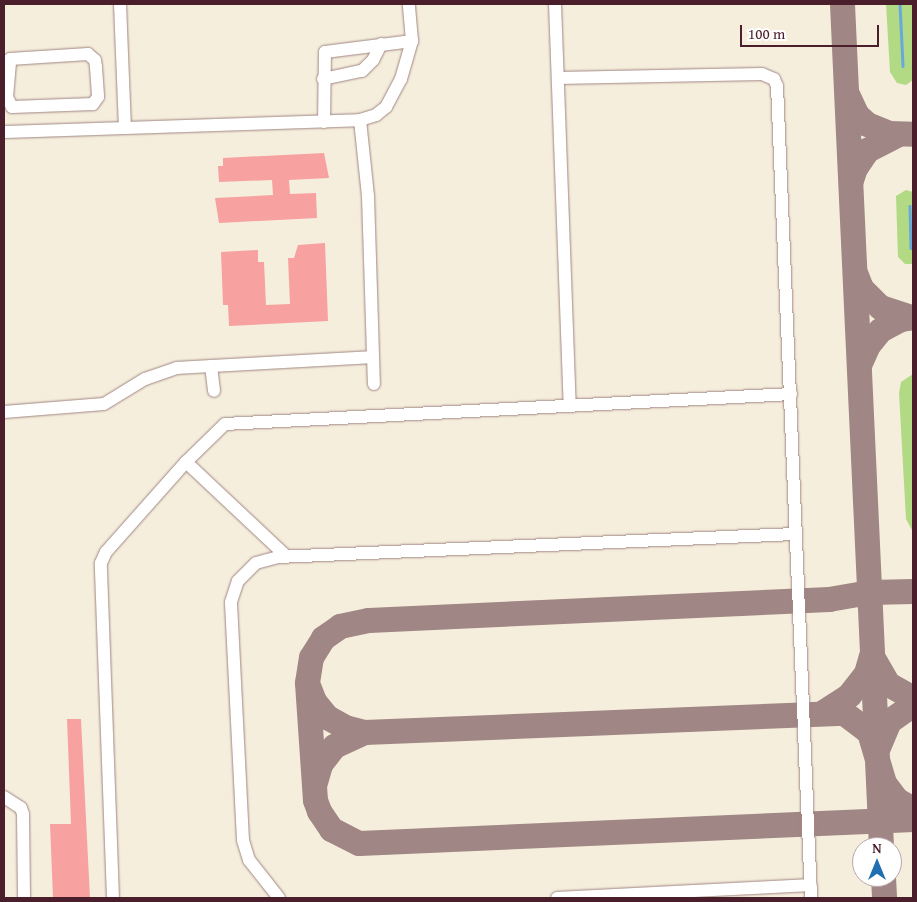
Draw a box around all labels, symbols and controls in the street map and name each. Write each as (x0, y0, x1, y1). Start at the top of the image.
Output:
scale bar (742, 15, 881, 47)
text: 100 m (748, 23, 785, 44)
north arrow (852, 837, 902, 887)
text: N (872, 838, 882, 858)

